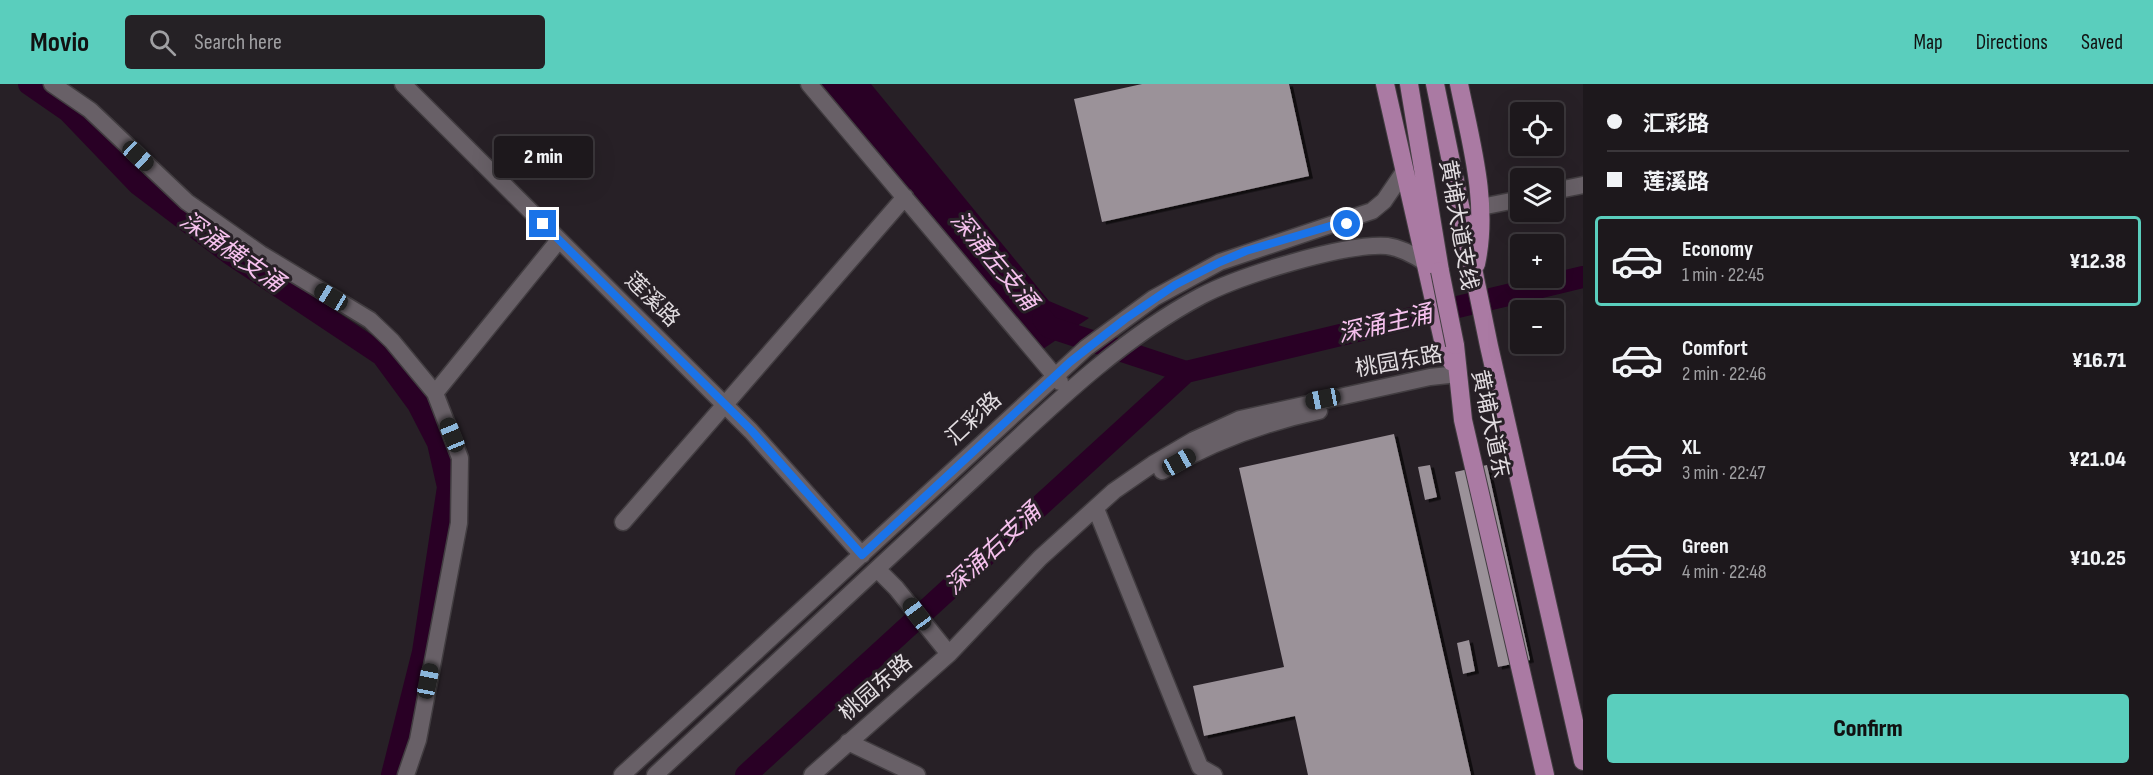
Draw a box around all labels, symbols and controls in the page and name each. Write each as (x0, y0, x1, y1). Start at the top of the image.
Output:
search box (125, 15, 545, 69)
text: Movio (30, 26, 89, 59)
icon: search (146, 26, 179, 59)
text: Search here (194, 29, 282, 56)
text: Map (1913, 30, 1943, 55)
text: Directions (1976, 30, 2048, 55)
text: Saved (2081, 30, 2123, 55)
map controls (1510, 102, 1564, 354)
button: locate (1510, 102, 1564, 156)
text: 汇彩路 (1643, 111, 1709, 138)
car (119, 137, 157, 175)
callout: 2 min (494, 137, 592, 179)
text: 2 min (524, 145, 563, 169)
street label: 黄埔大道支线 (1433, 158, 1483, 292)
button: layers (1510, 168, 1564, 222)
text: 莲溪路 (1643, 169, 1709, 196)
water label: 深涌横支涌 (175, 206, 292, 300)
water label: 深涌左支涌 (944, 206, 1046, 319)
route end (529, 210, 556, 237)
route start (1333, 210, 1360, 237)
button: + (1510, 234, 1564, 288)
icon: car (1610, 234, 1664, 288)
text: Economy (1682, 236, 1753, 263)
text: ¥12.38 (2069, 248, 2126, 275)
text: 1 min · 22:45 (1682, 263, 1764, 287)
street label: 莲溪路 (619, 267, 685, 333)
car (311, 280, 351, 314)
water label: 深涌主涌 (1335, 298, 1438, 349)
button: − (1510, 300, 1564, 354)
icon: car (1610, 333, 1664, 387)
text: Comfort (1682, 335, 1748, 362)
street label: 桃园东路 (1353, 341, 1445, 383)
text: ¥16.71 (2072, 347, 2126, 374)
text: 2 min · 22:46 (1682, 362, 1766, 386)
street label: 黄埔大道东 (1465, 367, 1515, 481)
street label: 汇彩路 (941, 387, 1007, 451)
car (1304, 387, 1342, 411)
car (437, 415, 467, 455)
icon: car (1610, 432, 1664, 486)
text: XL (1682, 434, 1701, 461)
car (1159, 445, 1199, 479)
text: ¥21.04 (2069, 446, 2126, 473)
text: 3 min · 22:47 (1682, 461, 1766, 485)
water label: 深涌右支涌 (939, 495, 1049, 601)
icon: car (1610, 531, 1664, 585)
text: Green (1682, 533, 1729, 560)
text: ¥10.25 (2070, 545, 2126, 572)
text: 4 min · 22:48 (1682, 560, 1766, 584)
car (899, 594, 935, 634)
street label: 桃园东路 (834, 649, 918, 727)
car (416, 662, 440, 700)
button: Confirm (1607, 694, 2129, 763)

